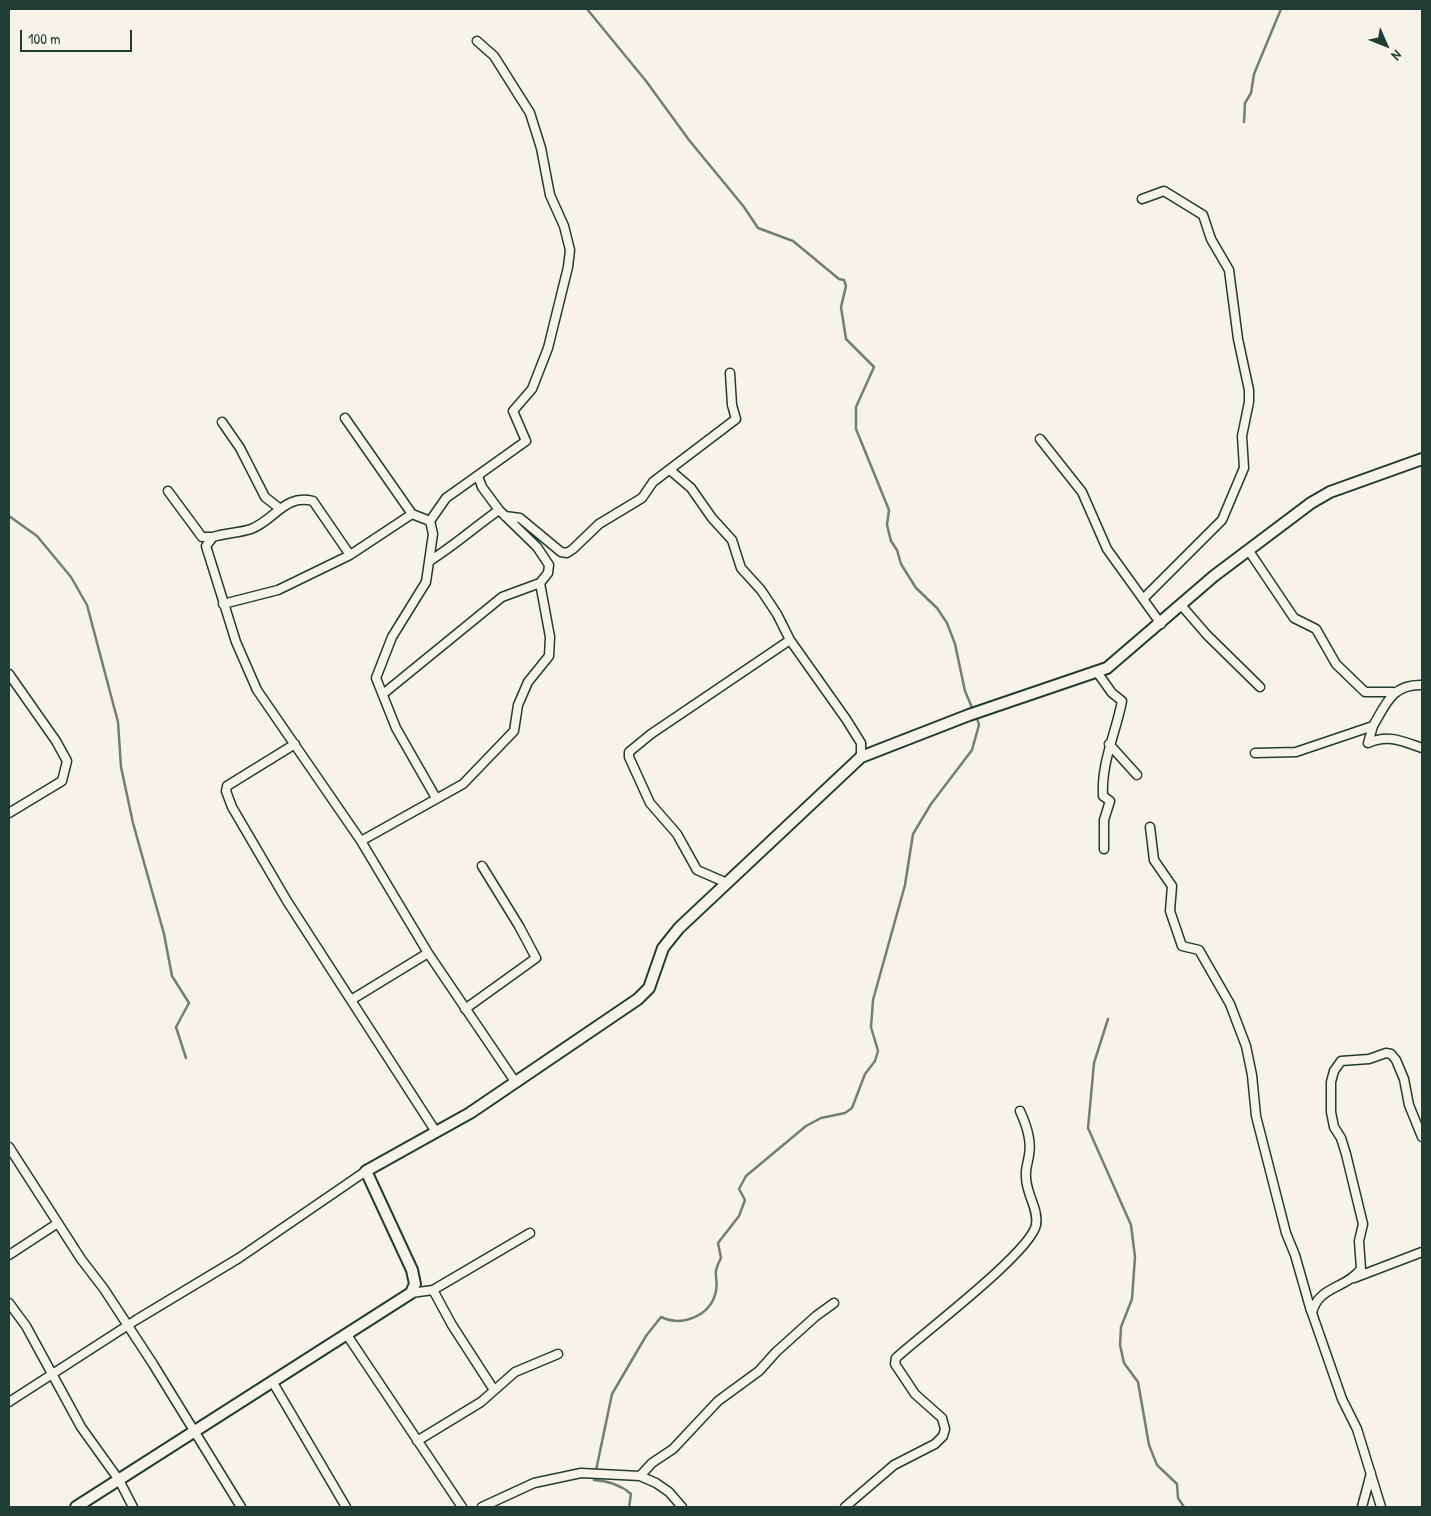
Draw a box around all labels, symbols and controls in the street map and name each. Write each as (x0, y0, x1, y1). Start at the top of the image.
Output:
scale bar (22, 20, 135, 52)
north arrow (1361, 20, 1411, 70)
text: 100 m (28, 28, 61, 49)
text: N (1388, 46, 1407, 65)

